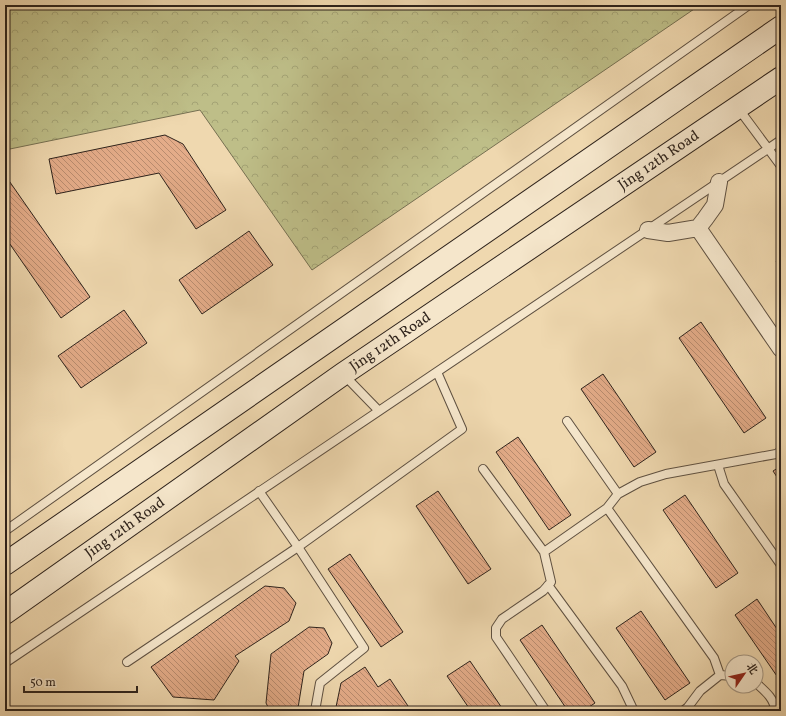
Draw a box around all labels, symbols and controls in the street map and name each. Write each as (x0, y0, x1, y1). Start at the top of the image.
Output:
street label: Jing 12th Road (614, 126, 704, 196)
street label: Jing 12th Road (345, 307, 435, 377)
street label: Jing 12th Road (81, 492, 170, 564)
north arrow (724, 654, 764, 694)
text: 北 (742, 660, 760, 678)
scale bar (24, 668, 137, 694)
text: 50 m (30, 675, 56, 691)

